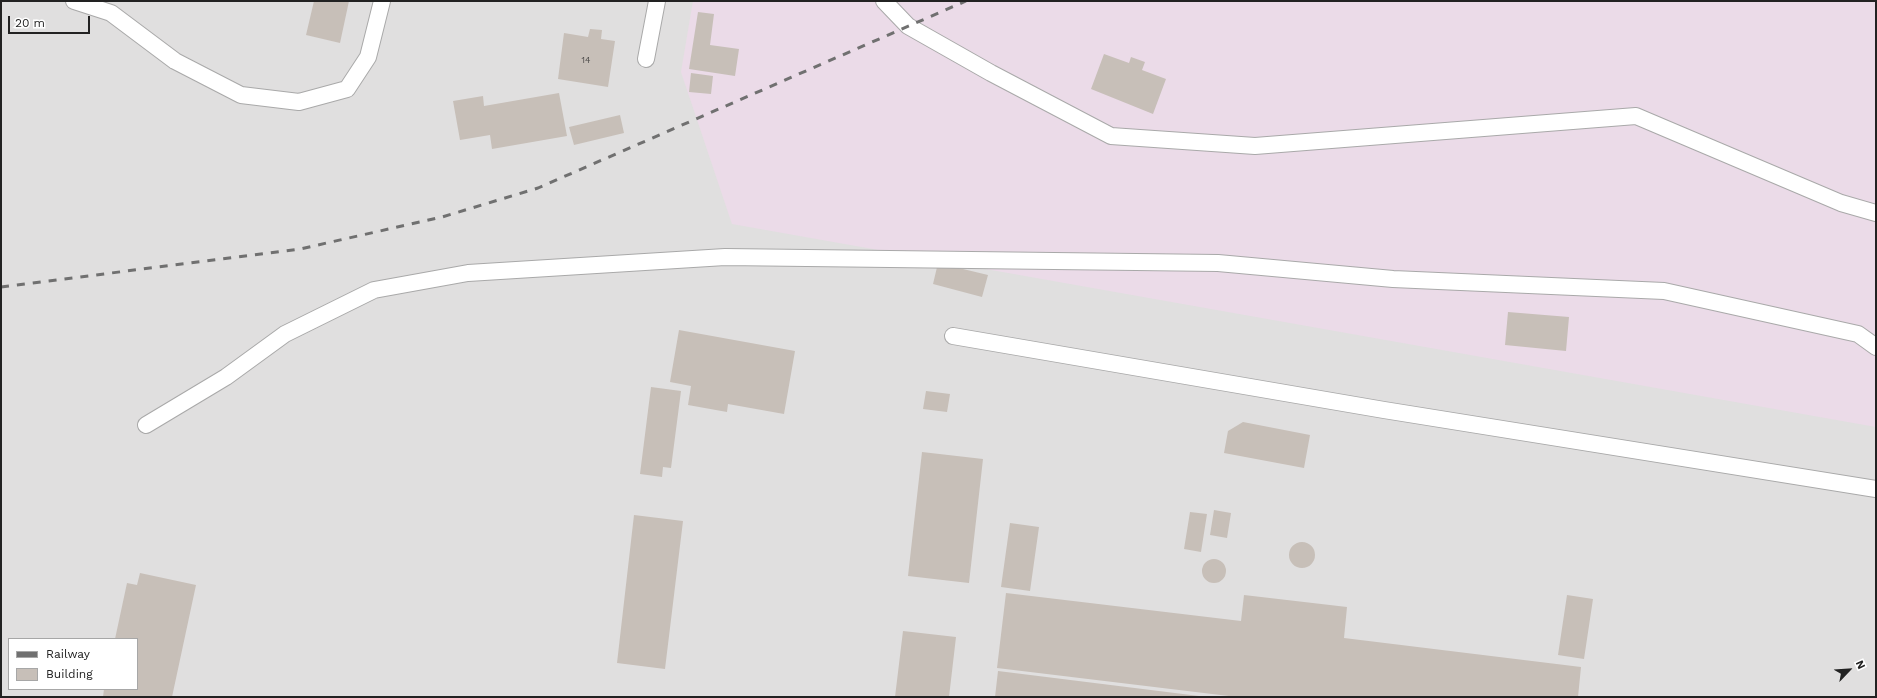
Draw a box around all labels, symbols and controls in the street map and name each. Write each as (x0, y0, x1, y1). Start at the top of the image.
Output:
scale bar (10, 8, 92, 34)
text: 20 m (15, 16, 45, 30)
house number: 14 (581, 55, 591, 65)
legend (8, 638, 138, 690)
text: Railway (46, 647, 90, 661)
north arrow (1829, 650, 1869, 690)
text: N (1853, 658, 1868, 671)
text: Building (46, 667, 93, 681)

